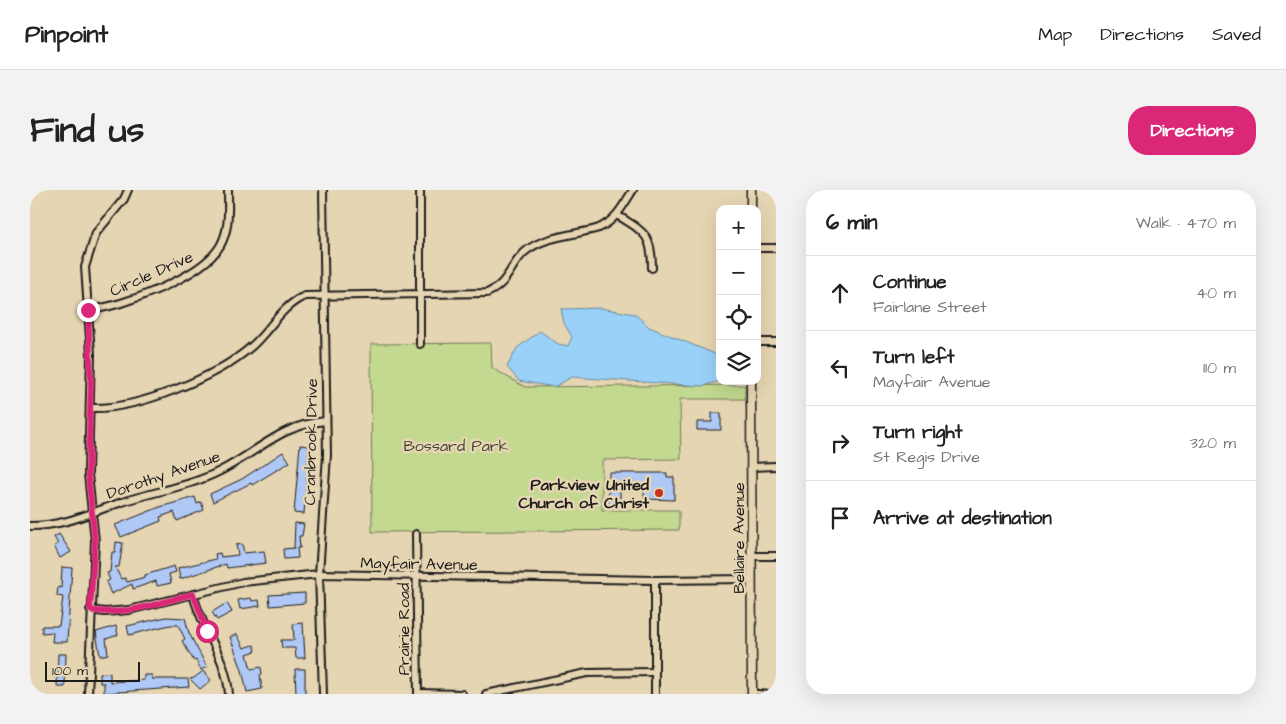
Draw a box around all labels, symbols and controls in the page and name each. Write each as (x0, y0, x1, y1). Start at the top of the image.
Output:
text: Pinpoint (25, 18, 108, 52)
text: Map (1038, 22, 1072, 47)
text: Directions (1100, 22, 1184, 47)
text: Saved (1212, 22, 1261, 47)
text: Find us (30, 106, 144, 155)
button: Directions (1128, 106, 1256, 155)
map controls (716, 205, 761, 385)
button: + (716, 205, 761, 250)
text: 6 min (826, 208, 878, 237)
text: Walk · 470 m (1136, 212, 1236, 234)
street label: Circle Drive (106, 246, 197, 302)
button: − (716, 250, 761, 295)
text: Continue (873, 269, 947, 296)
icon: ahead (826, 279, 854, 307)
text: 40 m (1196, 282, 1236, 304)
button: locate (716, 295, 761, 340)
text: Fairlane Street (873, 296, 987, 318)
route end (77, 299, 100, 322)
button: layers (716, 340, 761, 385)
text: Turn left (873, 344, 954, 371)
icon: left (826, 354, 854, 382)
text: 110 m (1203, 357, 1236, 379)
text: Mayfair Avenue (873, 371, 990, 393)
street label: Cranbrook Drive (299, 378, 323, 506)
text: Turn right (873, 419, 962, 446)
icon: right (826, 429, 854, 457)
text: 320 m (1190, 432, 1236, 454)
park label: Bossard Park (403, 435, 509, 457)
street label: Dorothy Avenue (104, 445, 224, 506)
text: St Regis Drive (873, 446, 980, 468)
place label: Parkview United Church of Christ (518, 474, 650, 514)
street label: Bellaire Avenue (728, 482, 750, 594)
marker: Parkview United Church of Christ (653, 487, 665, 499)
icon: arrive (826, 504, 854, 532)
text: Arrive at destination (873, 505, 1052, 532)
street label: Mayfair Avenue (360, 552, 478, 577)
street label: Prairie Road (393, 583, 415, 675)
route start (196, 620, 219, 643)
scale bar (45, 659, 140, 682)
text: 100 m (52, 661, 88, 681)

